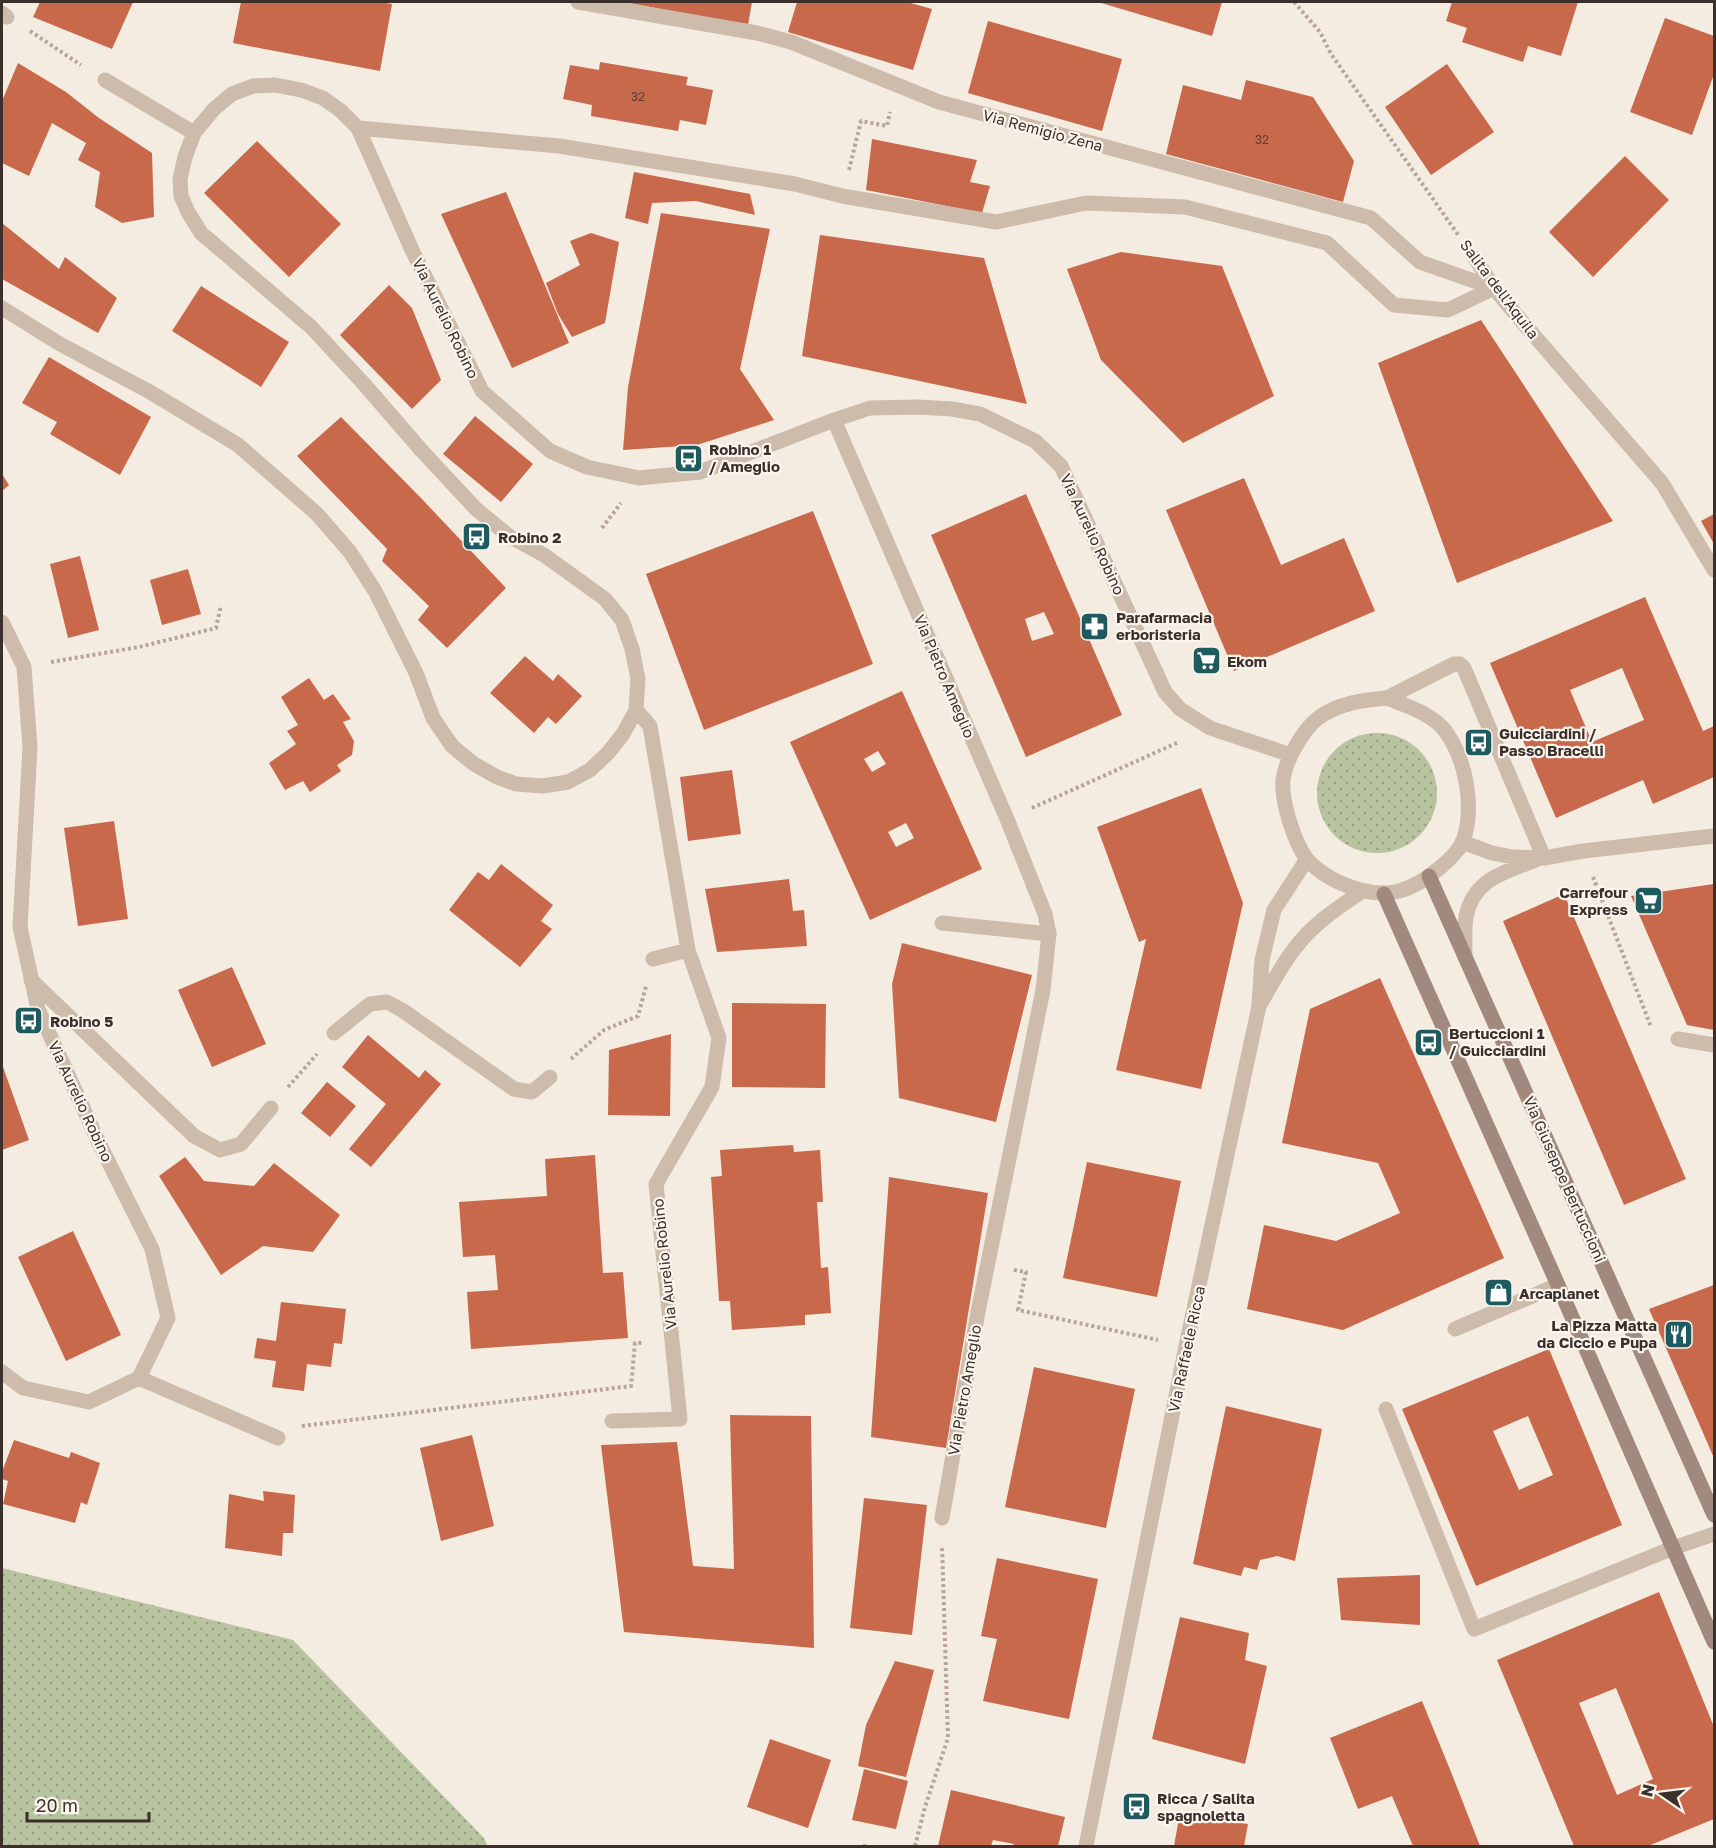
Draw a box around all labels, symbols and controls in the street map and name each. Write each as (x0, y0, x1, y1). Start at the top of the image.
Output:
house number: 32 (631, 89, 645, 104)
street label: Via Remigio Zena (981, 105, 1105, 155)
house number: 32 (1255, 132, 1269, 147)
street label: Salita dell'Aquila (1457, 236, 1543, 342)
street label: Via Aurelio Robino (409, 255, 483, 381)
place label: Robino 1 / Ameglio (709, 440, 780, 475)
bus stop icon: Robino 1 / Ameglio (672, 442, 704, 474)
street label: Via Aurelio Robino (1057, 471, 1129, 597)
bus stop icon: Robino 2 (461, 521, 493, 553)
place label: Robino 2 (498, 528, 562, 546)
place label: Parafarmacia erboristeria (1116, 608, 1212, 643)
pharmacy icon: Parafarmacia erboristeria (1079, 610, 1111, 642)
street label: Via Pietro Ameglio (911, 612, 979, 740)
supermarket icon: Ekom (1190, 645, 1222, 677)
place label: Ekom (1227, 652, 1267, 670)
place label: Guicciardini / Passo Bracelli (1499, 724, 1604, 759)
bus stop icon: Guicciardini / Passo Bracelli (1462, 726, 1494, 758)
place label: Carrefour Express (1559, 883, 1628, 918)
supermarket icon: Carrefour Express (1633, 885, 1665, 917)
bus stop icon: Robino 5 (13, 1005, 45, 1037)
place label: Robino 5 (50, 1012, 114, 1030)
place label: Bertuccioni 1 / Guicciardini (1449, 1024, 1546, 1059)
bus stop icon: Bertuccioni 1 / Guicciardini (1412, 1026, 1444, 1058)
street label: Via Aurelio Robino (45, 1038, 117, 1164)
street label: Via Giuseppe Bertuccioni (1520, 1093, 1610, 1265)
street label: Via Aurelio Robino (648, 1198, 680, 1330)
shop icon: Arcaplanet (1482, 1277, 1514, 1309)
street label: Via Raffaele Ricca (1164, 1284, 1208, 1414)
place label: Arcaplanet (1519, 1284, 1599, 1302)
place label: La Pizza Matta da Ciccio e Pupa (1537, 1316, 1657, 1351)
restaurant icon: La Pizza Matta da Ciccio e Pupa (1662, 1318, 1694, 1350)
street label: Via Pietro Ameglio (944, 1323, 984, 1457)
north arrow (1632, 1764, 1692, 1824)
text: N (1636, 1782, 1659, 1799)
scale bar (27, 1785, 148, 1823)
place label: Ricca / Salita spagnoletta (1157, 1789, 1255, 1824)
bus stop icon: Ricca / Salita spagnoletta (1120, 1791, 1152, 1823)
text: 20 m (36, 1794, 78, 1816)

